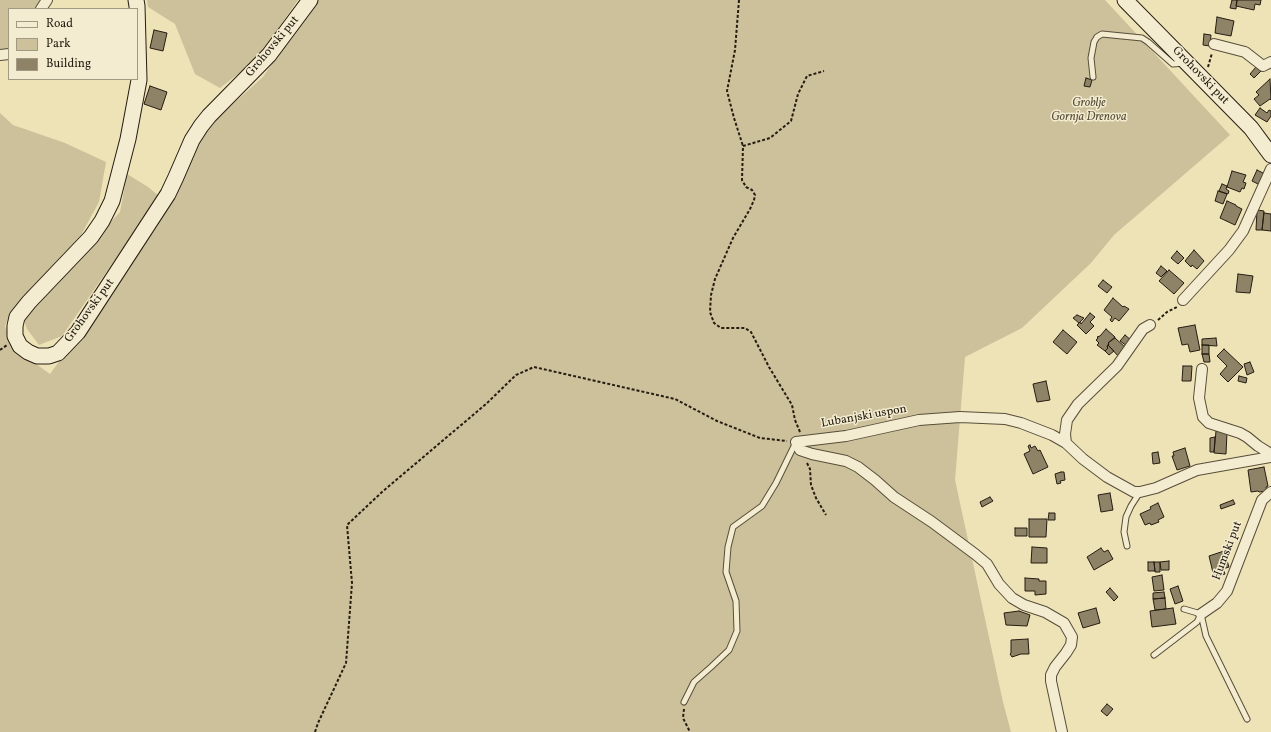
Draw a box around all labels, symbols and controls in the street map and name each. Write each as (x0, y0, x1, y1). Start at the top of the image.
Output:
legend (8, 8, 138, 80)
street label: Grohovski put (243, 14, 303, 80)
text: Road (46, 16, 73, 32)
text: Park (46, 36, 71, 52)
street label: Grohovski put (1169, 44, 1231, 108)
text: Building (46, 56, 91, 72)
park label: Groblje Gornja Drenova (1051, 97, 1127, 125)
street label: Grohovski put (62, 276, 118, 346)
street label: Lubanjski uspon (820, 402, 908, 432)
street label: Humski put (1210, 519, 1246, 583)

